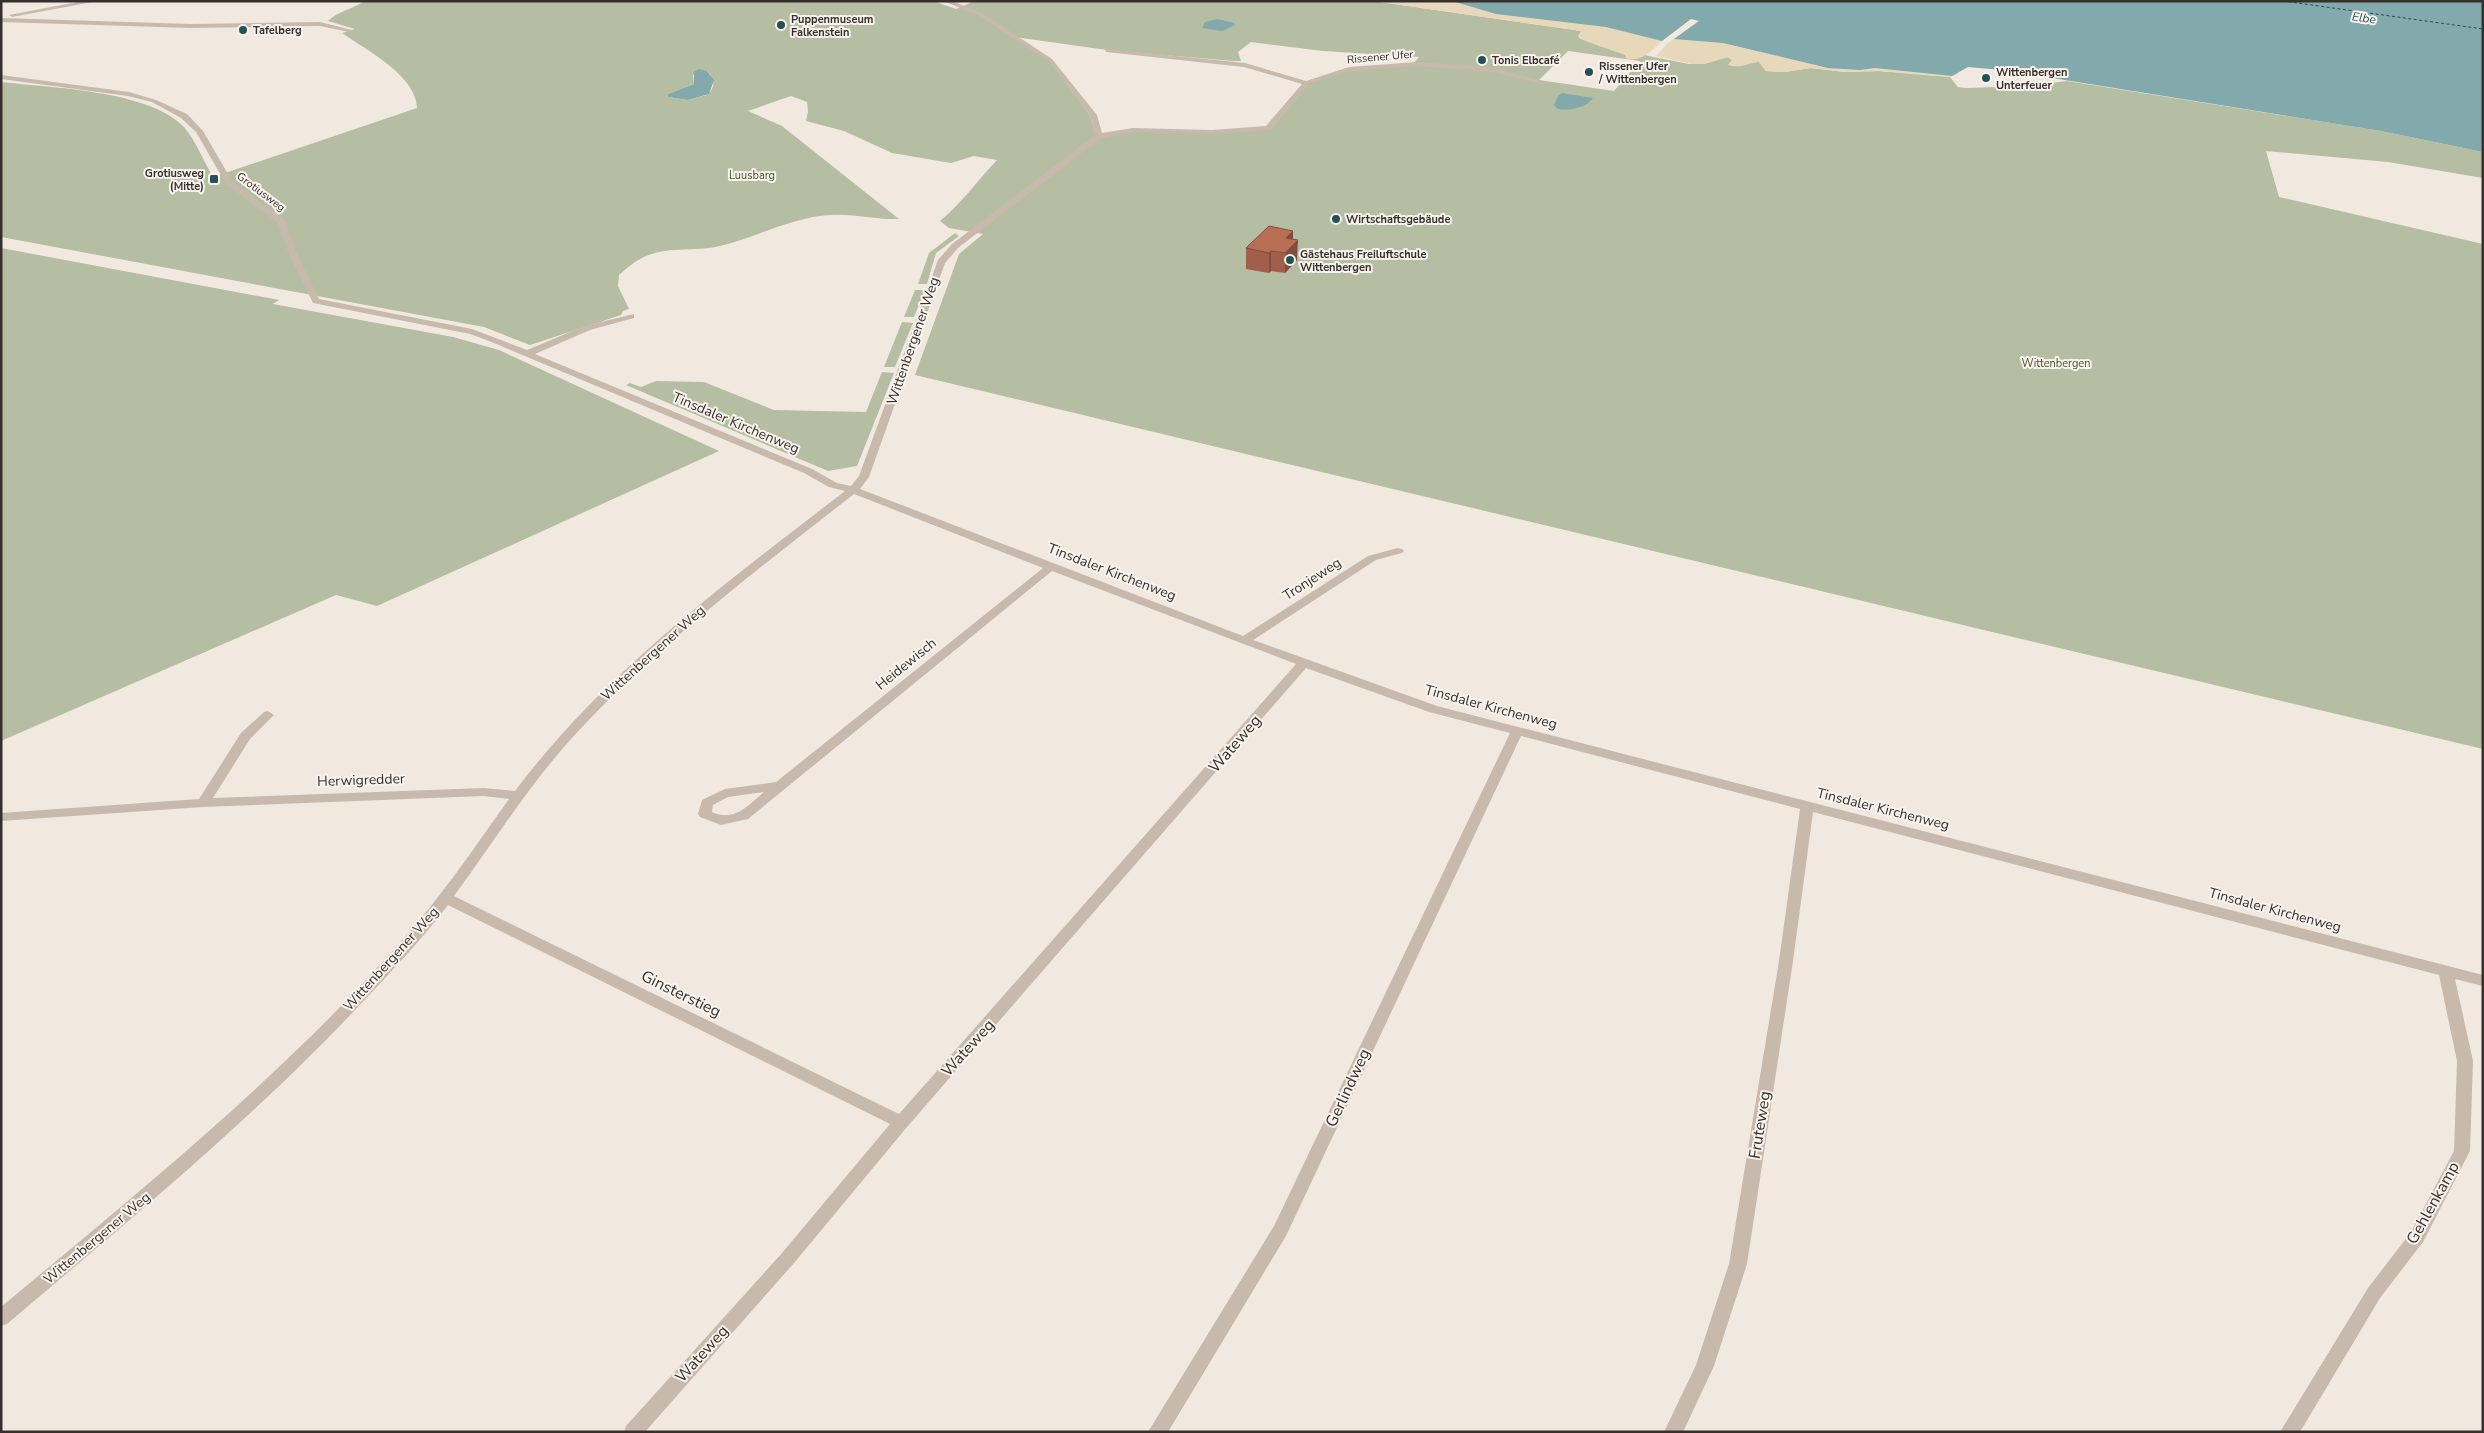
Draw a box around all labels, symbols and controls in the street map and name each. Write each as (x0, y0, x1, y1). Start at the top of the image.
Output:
water label: Elbe (2351, 8, 2378, 28)
place label: Puppenmuseum Falkenstein (791, 12, 873, 40)
marker: Puppenmuseum Falkenstein (775, 19, 787, 31)
place label: Tafelberg (253, 23, 302, 38)
marker: Tafelberg (237, 24, 249, 36)
street label: Rissener Ufer (1346, 47, 1414, 67)
place label: Tonis Elbcafé (1492, 53, 1560, 68)
marker: Tonis Elbcafé (1476, 54, 1488, 66)
place label: Rissener Ufer / Wittenbergen (1598, 59, 1677, 87)
place label: Wittenbergen Unterfeuer (1996, 65, 2067, 93)
marker: Rissener Ufer / Wittenbergen (1583, 66, 1595, 78)
marker: Wittenbergen Unterfeuer (1980, 72, 1992, 84)
place label: Grotiusweg (Mitte) (145, 166, 204, 194)
park label: Luusbarg (729, 168, 775, 183)
street label: Grotiusweg (234, 169, 288, 215)
marker: Grotiusweg (Mitte) (208, 173, 220, 185)
place label: Wirtschaftsgebäude (1346, 212, 1450, 227)
marker: Wirtschaftsgebäude (1330, 213, 1342, 225)
place label: Gästehaus Freiluftschule Wittenbergen (1300, 247, 1426, 275)
marker: Gästehaus Freiluftschule Wittenbergen (1284, 254, 1296, 266)
street label: Wittenbergener Weg (882, 275, 944, 407)
park label: Wittenbergen (2022, 356, 2090, 371)
street label: Tinsdaler Kirchenweg (670, 388, 802, 458)
street label: Tinsdaler Kirchenweg (1045, 539, 1179, 605)
street label: Tronjeweg (1279, 553, 1345, 605)
street label: Wittenbergener Weg (597, 601, 709, 705)
street label: Heidewisch (872, 634, 940, 694)
street label: Tinsdaler Kirchenweg (1423, 680, 1559, 734)
street label: Wateweg (1204, 710, 1266, 778)
street label: Herwigredder (317, 769, 405, 791)
street label: Tinsdaler Kirchenweg (1815, 783, 1951, 835)
street label: Tinsdaler Kirchenweg (2207, 883, 2343, 937)
street label: Wittenbergener Weg (339, 903, 443, 1015)
street label: Ginsterstieg (637, 965, 725, 1023)
street label: Wateweg (936, 1015, 1000, 1081)
street label: Gerlindweg (1320, 1045, 1376, 1131)
street label: Fruteweg (1744, 1089, 1776, 1161)
street label: Gehlenkamp (2401, 1158, 2465, 1248)
street label: Wittenbergener Weg (40, 1188, 154, 1288)
street label: Wateweg (670, 1321, 734, 1387)

